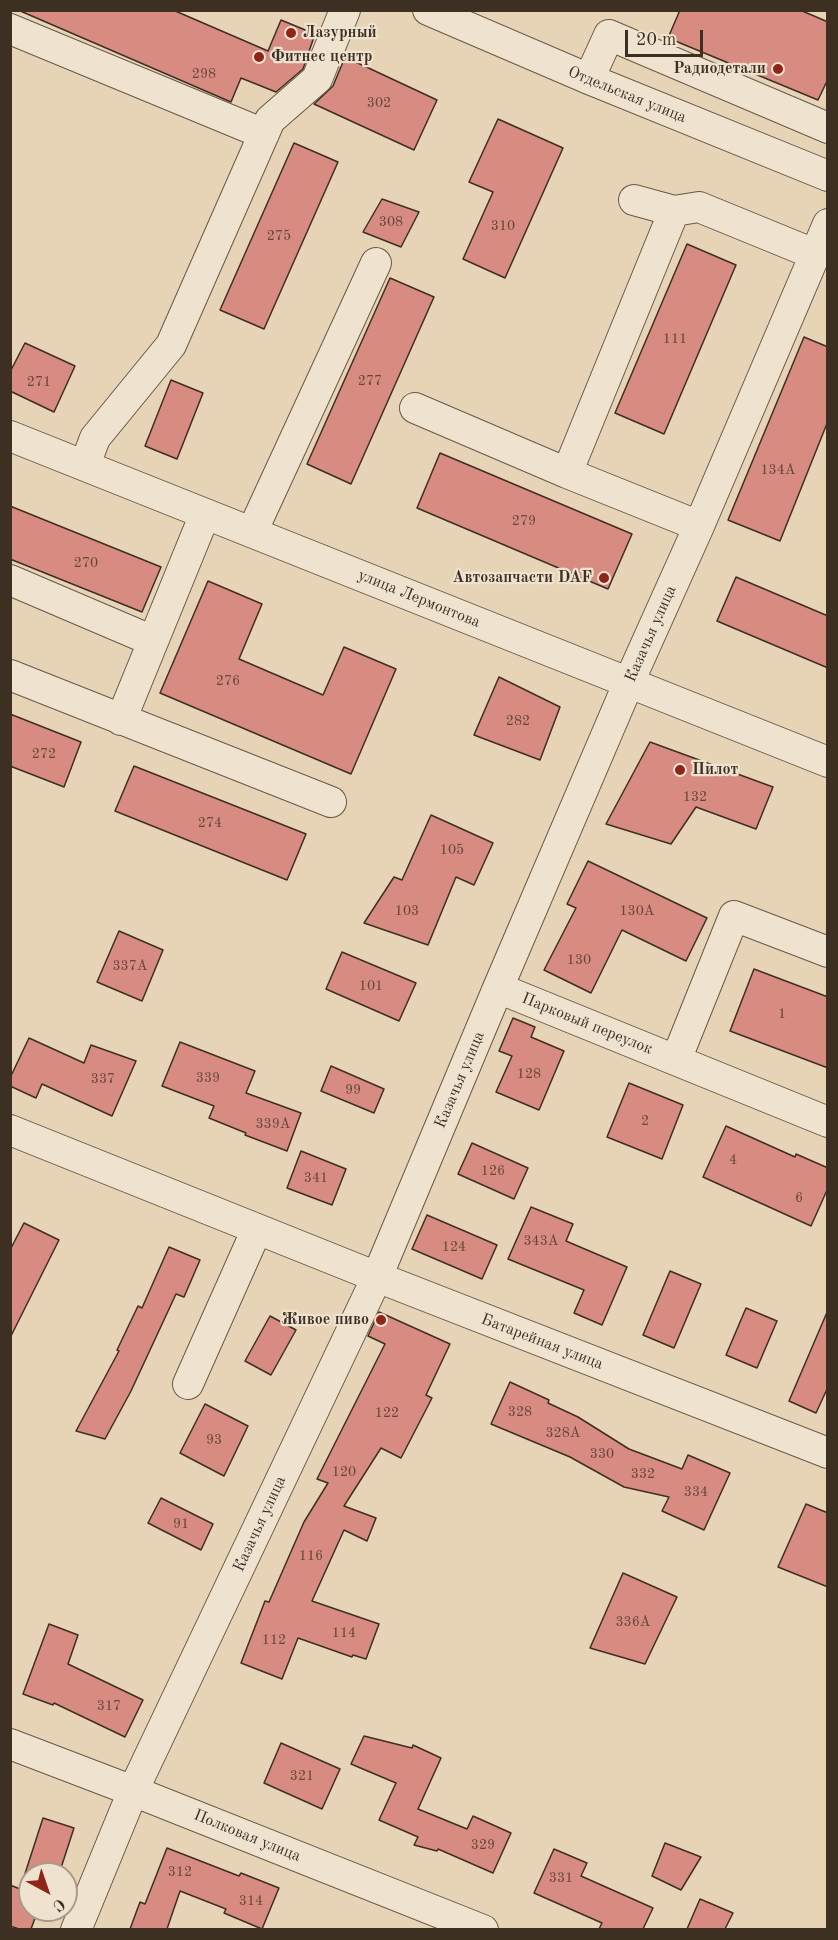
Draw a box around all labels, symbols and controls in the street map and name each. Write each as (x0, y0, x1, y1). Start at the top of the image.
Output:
scale bar (628, 18, 706, 56)
place label: Лазурный (303, 23, 377, 43)
marker: Лазурный (284, 26, 298, 40)
text: 20 m (636, 31, 676, 49)
place label: Фитнес центр (271, 47, 373, 67)
marker: Фитнес центр (252, 50, 266, 64)
place label: Радиодетали (673, 59, 766, 79)
street label: Отдельская улица (565, 62, 689, 128)
marker: Радиодетали (771, 62, 785, 76)
house number: 298 (192, 66, 216, 82)
house number: 302 (367, 95, 391, 111)
house number: 308 (379, 214, 403, 230)
house number: 310 (491, 218, 515, 234)
house number: 275 (267, 228, 291, 244)
house number: 111 (663, 331, 687, 347)
house number: 277 (358, 373, 382, 389)
house number: 271 (27, 374, 51, 390)
house number: 134А (760, 462, 796, 478)
house number: 279 (512, 513, 536, 529)
house number: 270 (74, 555, 98, 571)
street label: улица Лермонтова (355, 566, 483, 632)
place label: Автозапчасти DAF (452, 568, 592, 588)
marker: Автозапчасти DAF (597, 571, 611, 585)
street label: Казачья улица (621, 583, 681, 685)
house number: 276 (216, 673, 240, 689)
house number: 282 (506, 713, 530, 729)
house number: 272 (32, 746, 56, 762)
place label: Пилот (692, 760, 738, 780)
marker: Пилот (673, 763, 687, 777)
house number: 132 (683, 789, 707, 805)
house number: 274 (198, 815, 222, 831)
house number: 105 (440, 842, 464, 858)
house number: 103 (395, 903, 419, 919)
house number: 130А (619, 903, 655, 919)
house number: 130 (567, 952, 591, 968)
house number: 337А (112, 958, 148, 974)
house number: 101 (359, 978, 383, 994)
street label: Парковый переулок (519, 989, 655, 1059)
house number: 1 (778, 1006, 786, 1022)
street label: Казачья улица (431, 1029, 489, 1131)
house number: 128 (517, 1066, 541, 1082)
house number: 339 (196, 1070, 220, 1086)
house number: 337 (91, 1071, 115, 1087)
house number: 99 (345, 1082, 361, 1098)
house number: 2 (641, 1113, 649, 1129)
house number: 339А (255, 1116, 291, 1132)
house number: 4 (729, 1152, 737, 1168)
house number: 126 (481, 1163, 505, 1179)
house number: 341 (304, 1170, 328, 1186)
house number: 6 (795, 1190, 803, 1206)
house number: 343А (523, 1233, 559, 1249)
house number: 124 (442, 1239, 466, 1255)
place label: Живое пиво (282, 1310, 369, 1330)
street label: Батарейная улица (478, 1310, 606, 1374)
marker: Живое пиво (374, 1313, 388, 1327)
house number: 328 (508, 1404, 532, 1420)
house number: 122 (375, 1405, 399, 1421)
house number: 328А (545, 1425, 581, 1441)
house number: 93 (206, 1432, 222, 1448)
house number: 330 (590, 1446, 614, 1462)
house number: 120 (332, 1464, 356, 1480)
house number: 332 (631, 1466, 655, 1482)
street label: Казачья улица (229, 1473, 291, 1575)
house number: 334 (684, 1484, 708, 1500)
house number: 91 (173, 1516, 189, 1532)
house number: 116 (299, 1548, 323, 1564)
house number: 336А (615, 1614, 651, 1630)
house number: 114 (332, 1625, 356, 1641)
house number: 112 (262, 1632, 286, 1648)
house number: 317 (97, 1698, 121, 1714)
house number: 321 (290, 1768, 314, 1784)
street label: Полковая улица (191, 1806, 303, 1866)
house number: 329 (471, 1837, 495, 1853)
north arrow (18, 1862, 78, 1922)
house number: 312 (168, 1864, 192, 1880)
house number: 331 (549, 1870, 573, 1886)
house number: 314 (239, 1893, 263, 1909)
text: С (49, 1895, 67, 1914)

